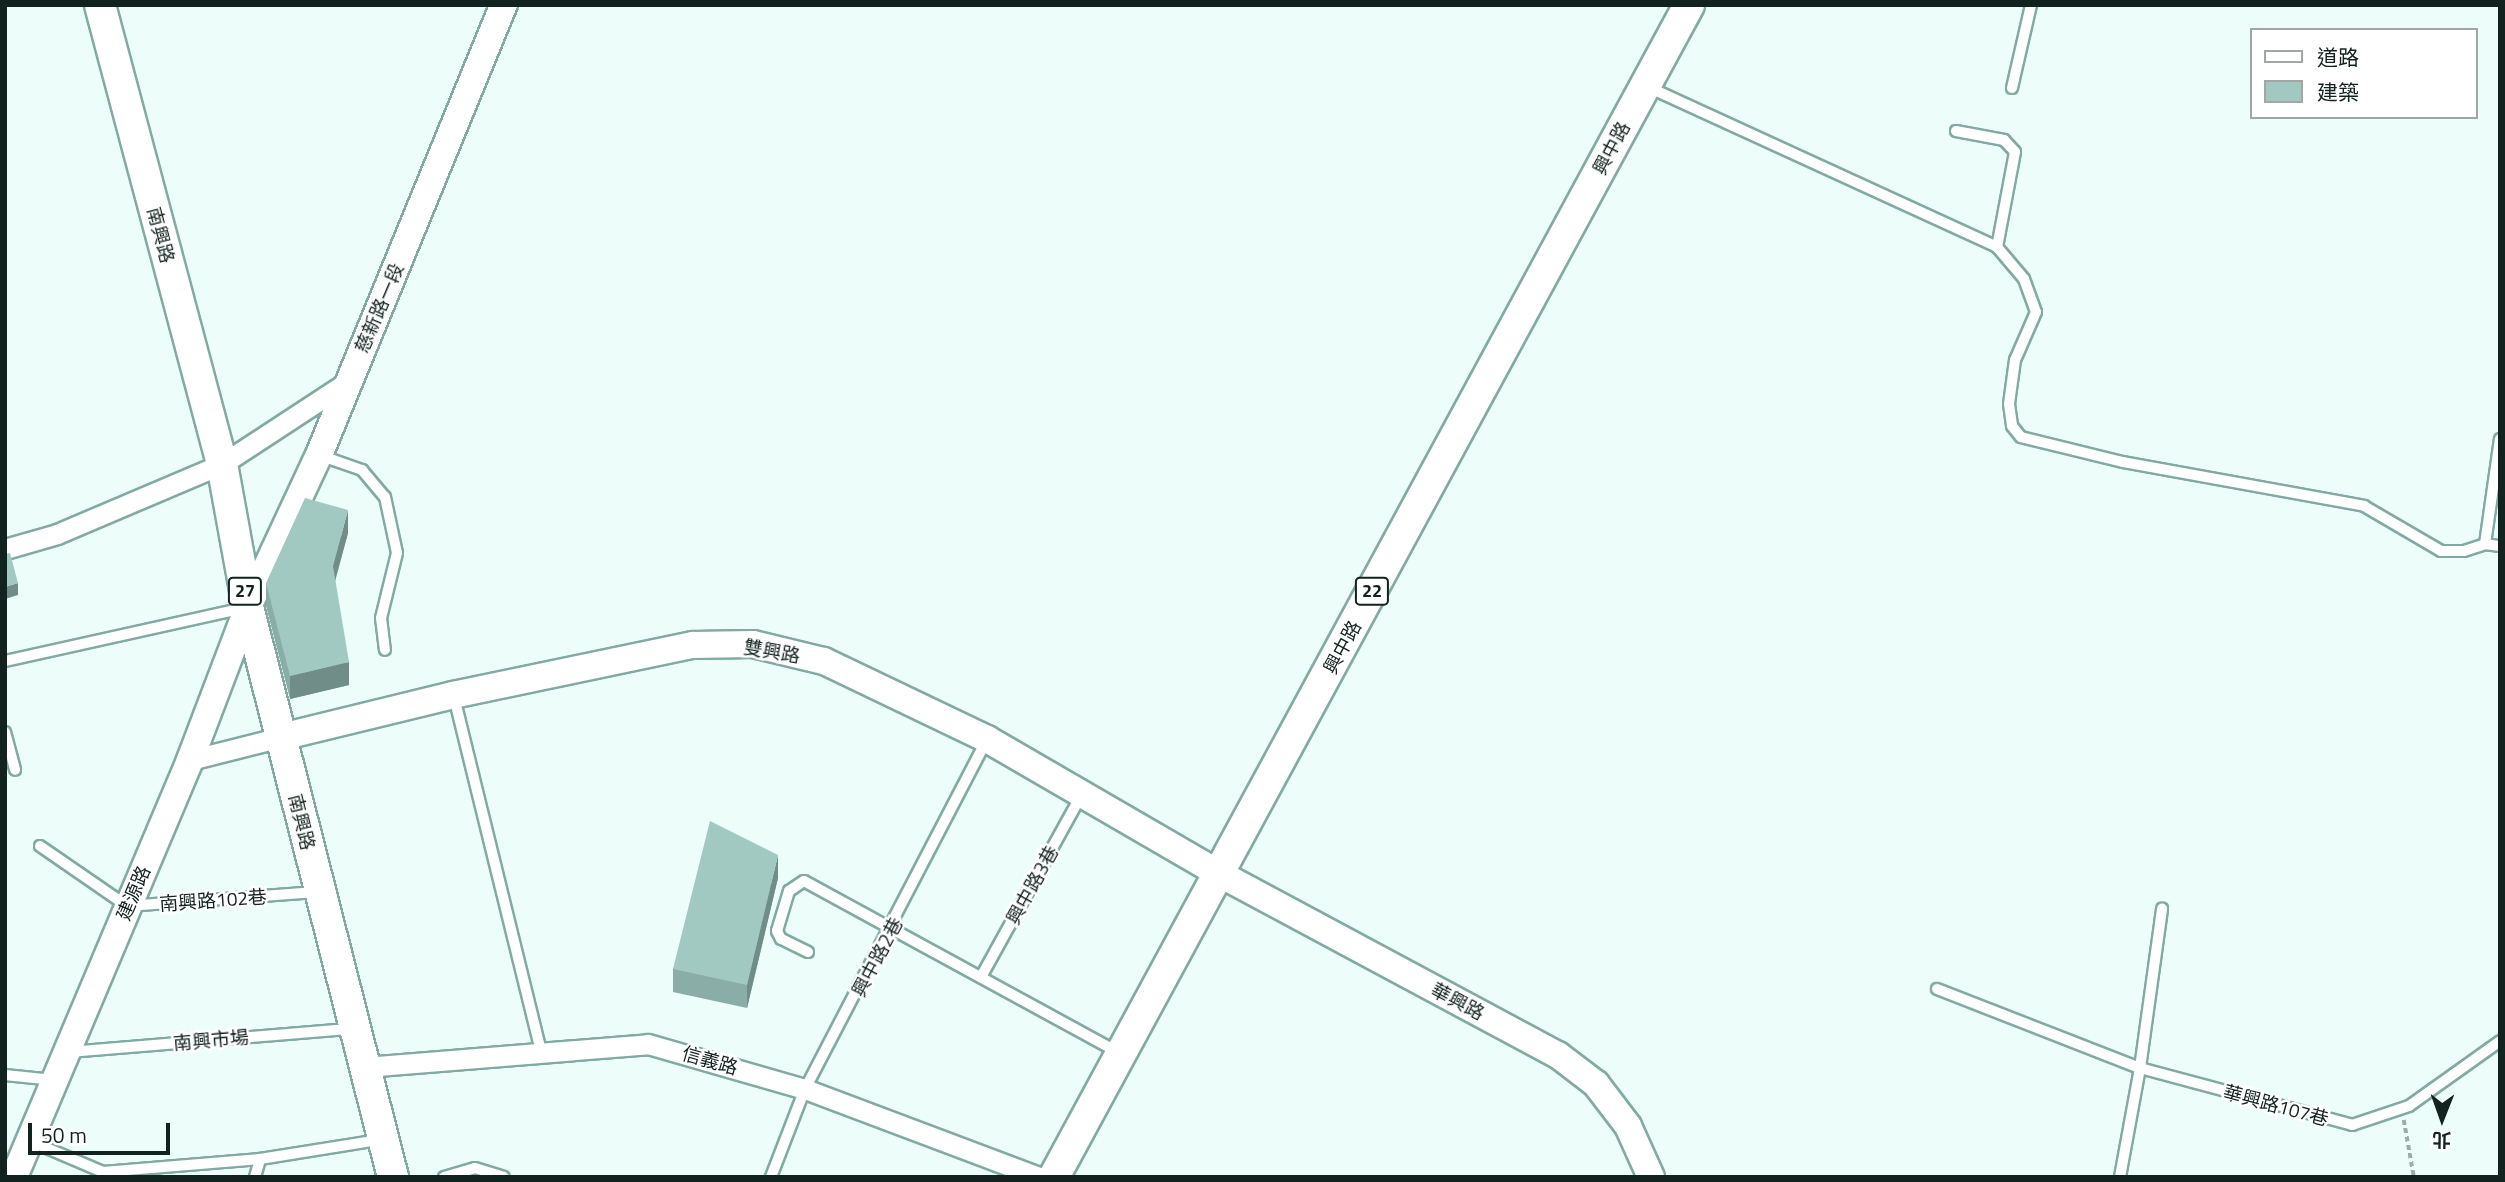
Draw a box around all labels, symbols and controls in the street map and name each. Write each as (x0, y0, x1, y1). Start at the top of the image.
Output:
legend (2250, 28, 2477, 119)
text: 道路 (2317, 41, 2359, 73)
text: 建築 (2317, 76, 2359, 108)
street label: 興中路 (1588, 117, 1634, 179)
street label: 南興路 (143, 205, 179, 265)
street label: 慈新路一段 (350, 260, 408, 356)
road number: 27 (228, 576, 262, 606)
road number: 22 (1354, 576, 1390, 606)
street label: 興中路 (1319, 616, 1365, 678)
street label: 雙興路 (742, 635, 802, 667)
street label: 南興路 (284, 792, 320, 852)
street label: 興中路3巷 (1001, 842, 1063, 928)
street label: 建源路 (111, 862, 155, 924)
street label: 南興路102巷 (158, 885, 268, 915)
street label: 興中路2巷 (847, 913, 907, 1001)
street label: 華興路 (1427, 978, 1489, 1024)
street label: 南興市場 (172, 1025, 250, 1055)
street label: 信義路 (679, 1041, 741, 1079)
street label: 華興路107巷 (2221, 1080, 2331, 1130)
north arrow (2407, 1084, 2477, 1154)
scale bar (32, 1108, 173, 1152)
text: 50 m (41, 1119, 87, 1151)
text: 北 (2432, 1126, 2451, 1155)

